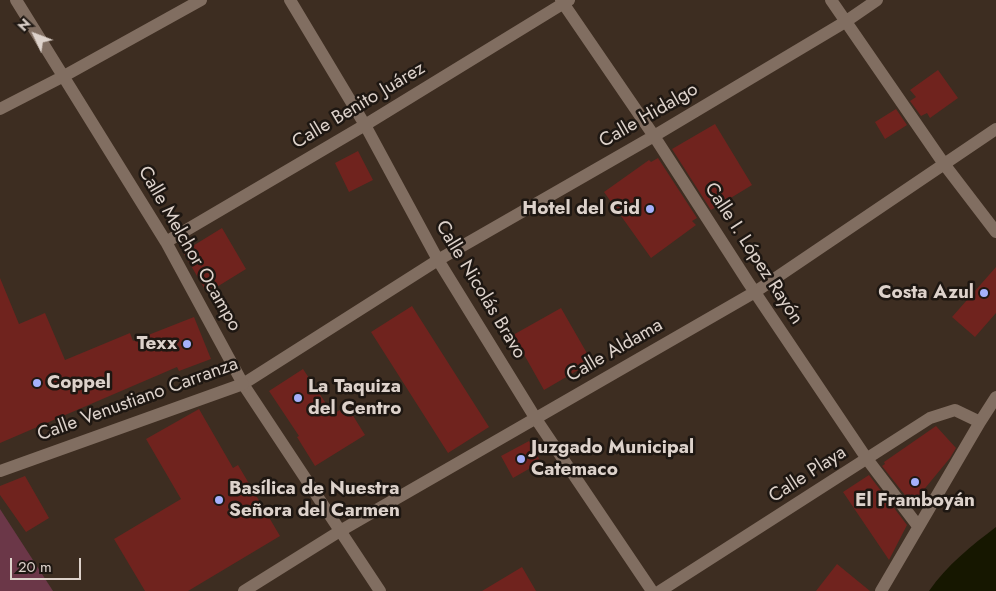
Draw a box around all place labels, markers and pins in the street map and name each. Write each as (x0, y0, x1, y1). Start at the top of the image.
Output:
place label: Hotel del Cid (522, 198, 640, 220)
marker: Hotel del Cid (644, 203, 656, 215)
place label: Costa Azul (878, 282, 974, 304)
marker: Costa Azul (978, 287, 990, 299)
place label: Texx (137, 333, 177, 355)
marker: Texx (181, 338, 193, 350)
place label: Coppel (47, 372, 111, 394)
place label: La Taquiza del Centro (308, 376, 401, 420)
marker: Coppel (31, 377, 43, 389)
marker: La Taquiza del Centro (292, 392, 304, 404)
place label: Juzgado Municipal Catemaco (531, 437, 694, 481)
marker: Juzgado Municipal Catemaco (515, 453, 527, 465)
marker: El Framboyán (909, 476, 921, 488)
place label: Basílica de Nuestra Señora del Carmen (229, 478, 400, 522)
place label: El Framboyán (855, 490, 975, 512)
marker: Basílica de Nuestra Señora del Carmen (213, 494, 225, 506)

